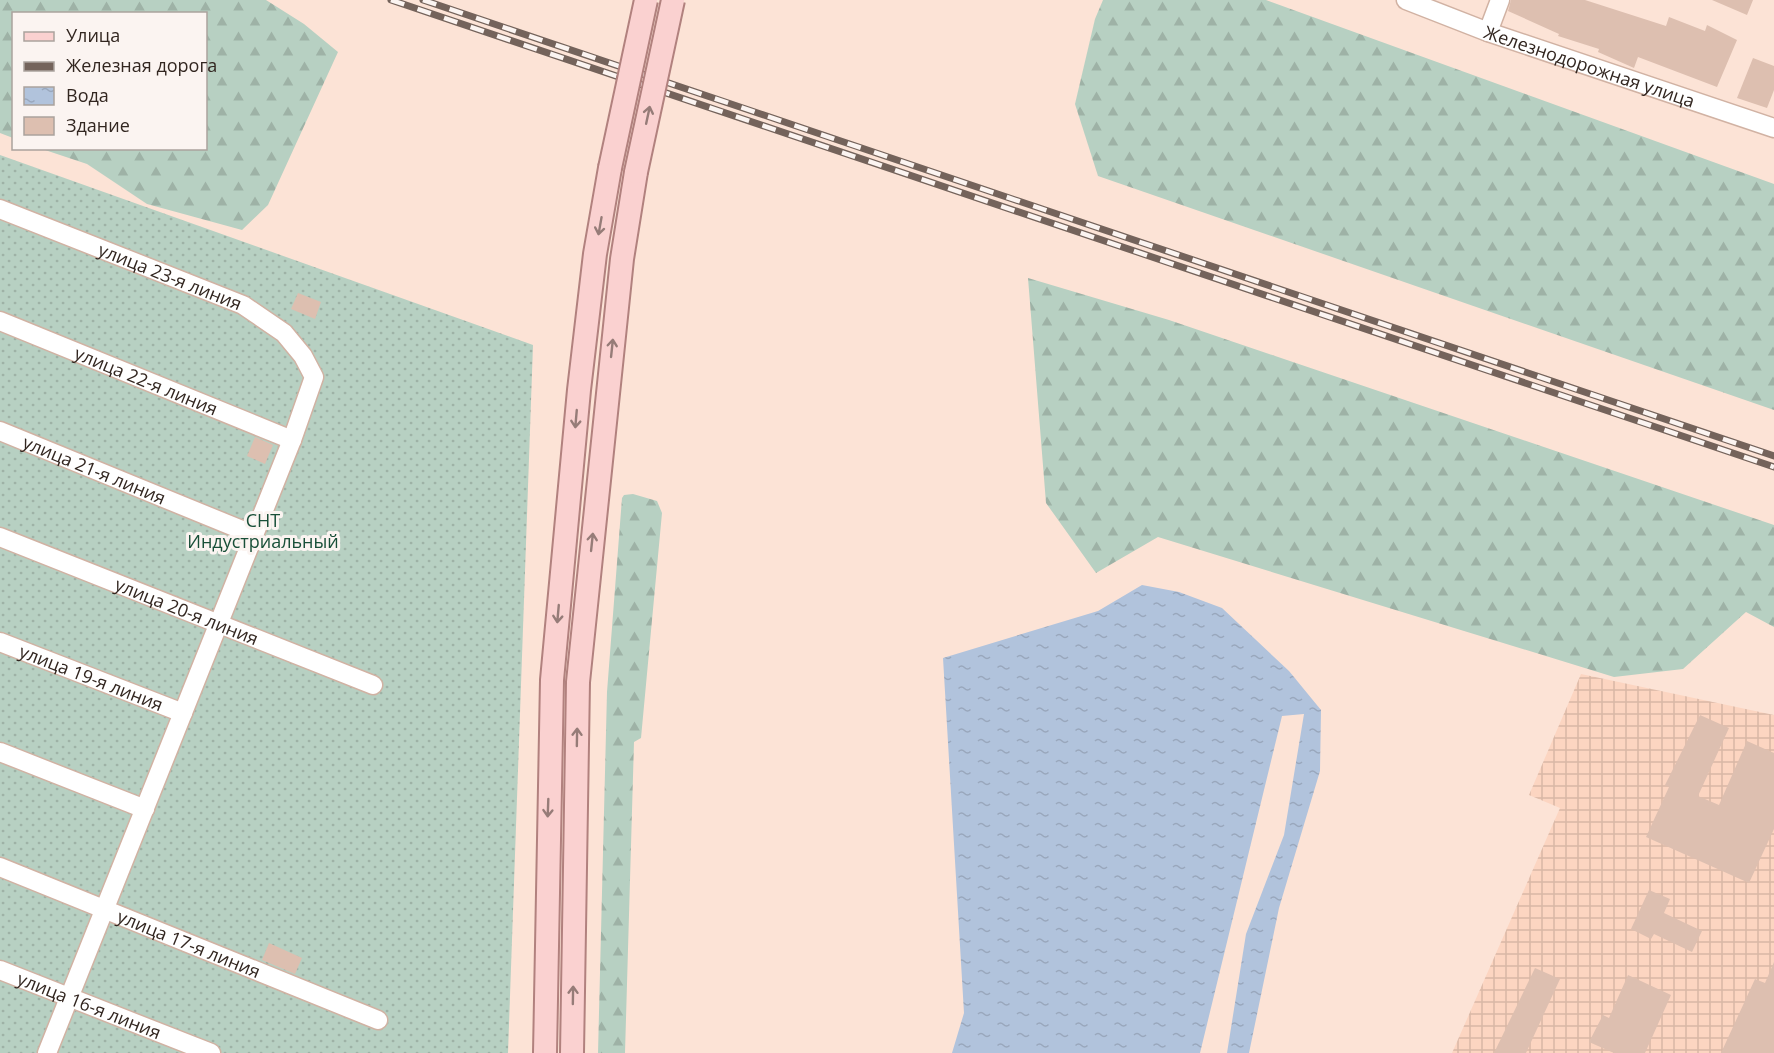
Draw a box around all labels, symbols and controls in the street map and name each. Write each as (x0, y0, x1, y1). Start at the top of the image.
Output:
legend (12, 12, 207, 150)
street label: Железнодорожная улица (1481, 19, 1698, 113)
text: Улица (66, 23, 120, 47)
text: Железная дорога (66, 53, 217, 77)
text: Вода (66, 83, 109, 107)
one-way arrow (643, 106, 655, 125)
text: Здание (66, 113, 130, 137)
one-way arrow (594, 215, 605, 235)
street label: улица 23-я линия (95, 237, 245, 315)
one-way arrow (607, 339, 618, 359)
street label: улица 22-я линия (71, 341, 221, 421)
one-way arrow (570, 409, 581, 429)
street label: улица 21-я линия (19, 430, 169, 510)
park label: СНТ Индустриальный (187, 508, 339, 553)
one-way arrow (587, 533, 598, 553)
street label: улица 20-я линия (112, 572, 262, 650)
one-way arrow (552, 603, 563, 623)
street label: улица 19-я линия (16, 639, 167, 716)
one-way arrow (571, 727, 583, 747)
one-way arrow (543, 798, 554, 818)
street label: улица 17-я линия (114, 904, 264, 983)
street label: улица 16-я линия (14, 966, 165, 1044)
one-way arrow (567, 985, 579, 1005)

